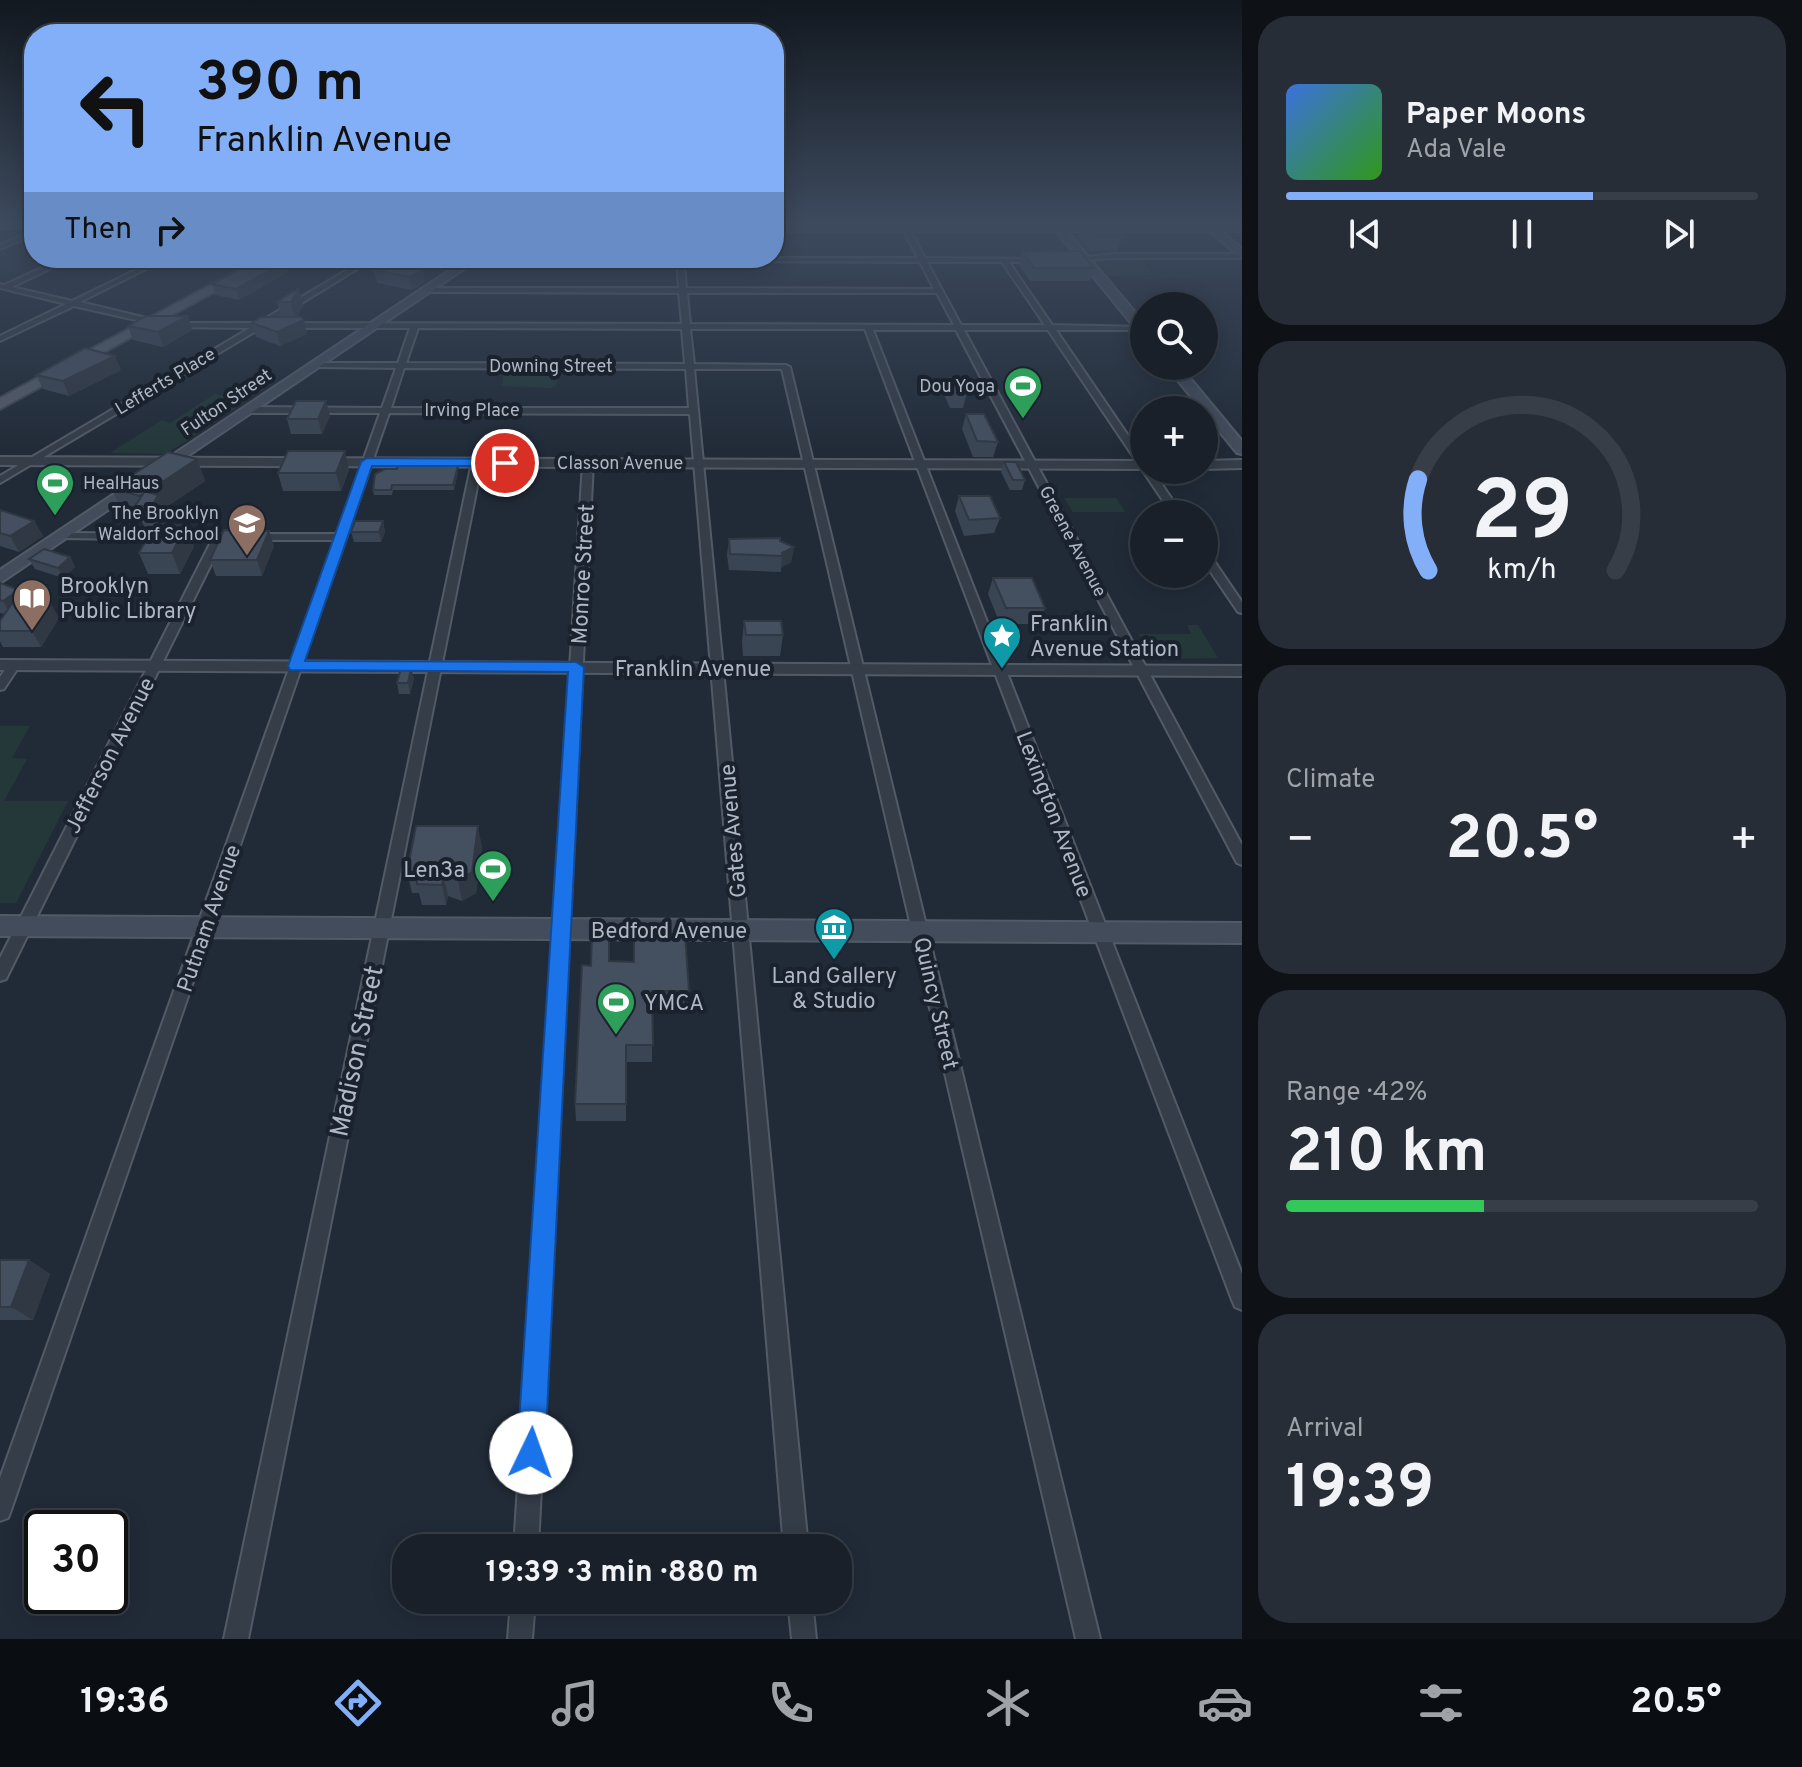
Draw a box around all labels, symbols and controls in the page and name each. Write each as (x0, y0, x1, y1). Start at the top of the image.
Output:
text: 390 m (196, 50, 364, 120)
icon: left (64, 56, 168, 160)
text: Paper Moons (1406, 97, 1586, 134)
text: Franklin Avenue (196, 119, 452, 165)
text: Ada Vale (1406, 134, 1506, 167)
icon: right (148, 208, 192, 252)
text: Then (64, 212, 132, 249)
icon: previous (1343, 212, 1387, 256)
icon: pause (1500, 212, 1544, 256)
icon: next (1657, 212, 1701, 256)
map controls (1130, 292, 1218, 588)
button: search (1130, 292, 1218, 380)
street label: Lefferts Place (111, 343, 220, 421)
street label: Downing Street (489, 356, 613, 379)
street label: Fulton Street (177, 364, 277, 442)
sports icon: Dou Yoga (1002, 365, 1044, 420)
place label: Dou Yoga (919, 376, 995, 399)
button: + (1130, 396, 1218, 484)
street label: Irving Place (424, 400, 520, 423)
pin (471, 429, 539, 497)
icon: arrive (483, 441, 527, 485)
street label: Classon Avenue (557, 453, 683, 476)
sports icon: HealHaus (34, 462, 76, 517)
text: 29 (1471, 463, 1573, 568)
place label: HealHaus (83, 473, 160, 496)
street label: Greene Avenue (1033, 482, 1111, 601)
button: − (1130, 500, 1218, 588)
school or university icon: The Brooklyn Waldorf School (226, 502, 268, 557)
place label: The Brooklyn Waldorf School (98, 503, 219, 547)
street label: Monroe Street (567, 503, 602, 645)
text: km/h (1487, 553, 1557, 589)
place label: Brooklyn Public Library (60, 574, 196, 626)
library icon: Brooklyn Public Library (11, 577, 53, 632)
place label: Franklin Avenue Station (1030, 612, 1179, 664)
place icon: Franklin Avenue Station (981, 615, 1023, 670)
street label: Franklin Avenue (615, 657, 771, 684)
street label: Jefferson Avenue (60, 674, 162, 839)
street label: Lexington Avenue (1009, 728, 1097, 902)
street label: Gates Avenue (715, 763, 754, 899)
text: Climate (1286, 764, 1375, 797)
text: 20.5° (1446, 804, 1598, 880)
text: − (1286, 814, 1314, 870)
text: + (1730, 814, 1758, 870)
street label: Putnam Avenue (173, 842, 248, 996)
sports icon: Len3a (472, 848, 514, 903)
place label: Len3a (403, 858, 465, 885)
museum icon: Land Gallery & Studio (813, 906, 855, 961)
street label: Bedford Avenue (591, 919, 747, 946)
street label: Quincy Street (906, 935, 963, 1073)
street label: Madison Street (324, 963, 393, 1140)
place label: Land Gallery & Studio (771, 964, 897, 1016)
sports icon: YMCA (595, 981, 637, 1036)
place label: YMCA (644, 991, 704, 1018)
text: Range · 42% (1286, 1077, 1427, 1110)
text: 210 km (1286, 1117, 1487, 1193)
position arrow (489, 1411, 573, 1495)
text: Arrival (1286, 1413, 1364, 1446)
text: 19:39 (1286, 1453, 1434, 1529)
speed limit sign: 30 (24, 1510, 128, 1614)
text: 19:39 · 3 min · 880 m (486, 1555, 758, 1592)
icon: directions (330, 1675, 386, 1731)
icon: music (547, 1675, 603, 1731)
icon: phone (763, 1675, 819, 1731)
icon: climate (980, 1675, 1036, 1731)
icon: car (1197, 1675, 1253, 1731)
icon: filters (1413, 1675, 1469, 1731)
text: 19:36 (80, 1680, 169, 1726)
text: 20.5° (1630, 1680, 1722, 1726)

